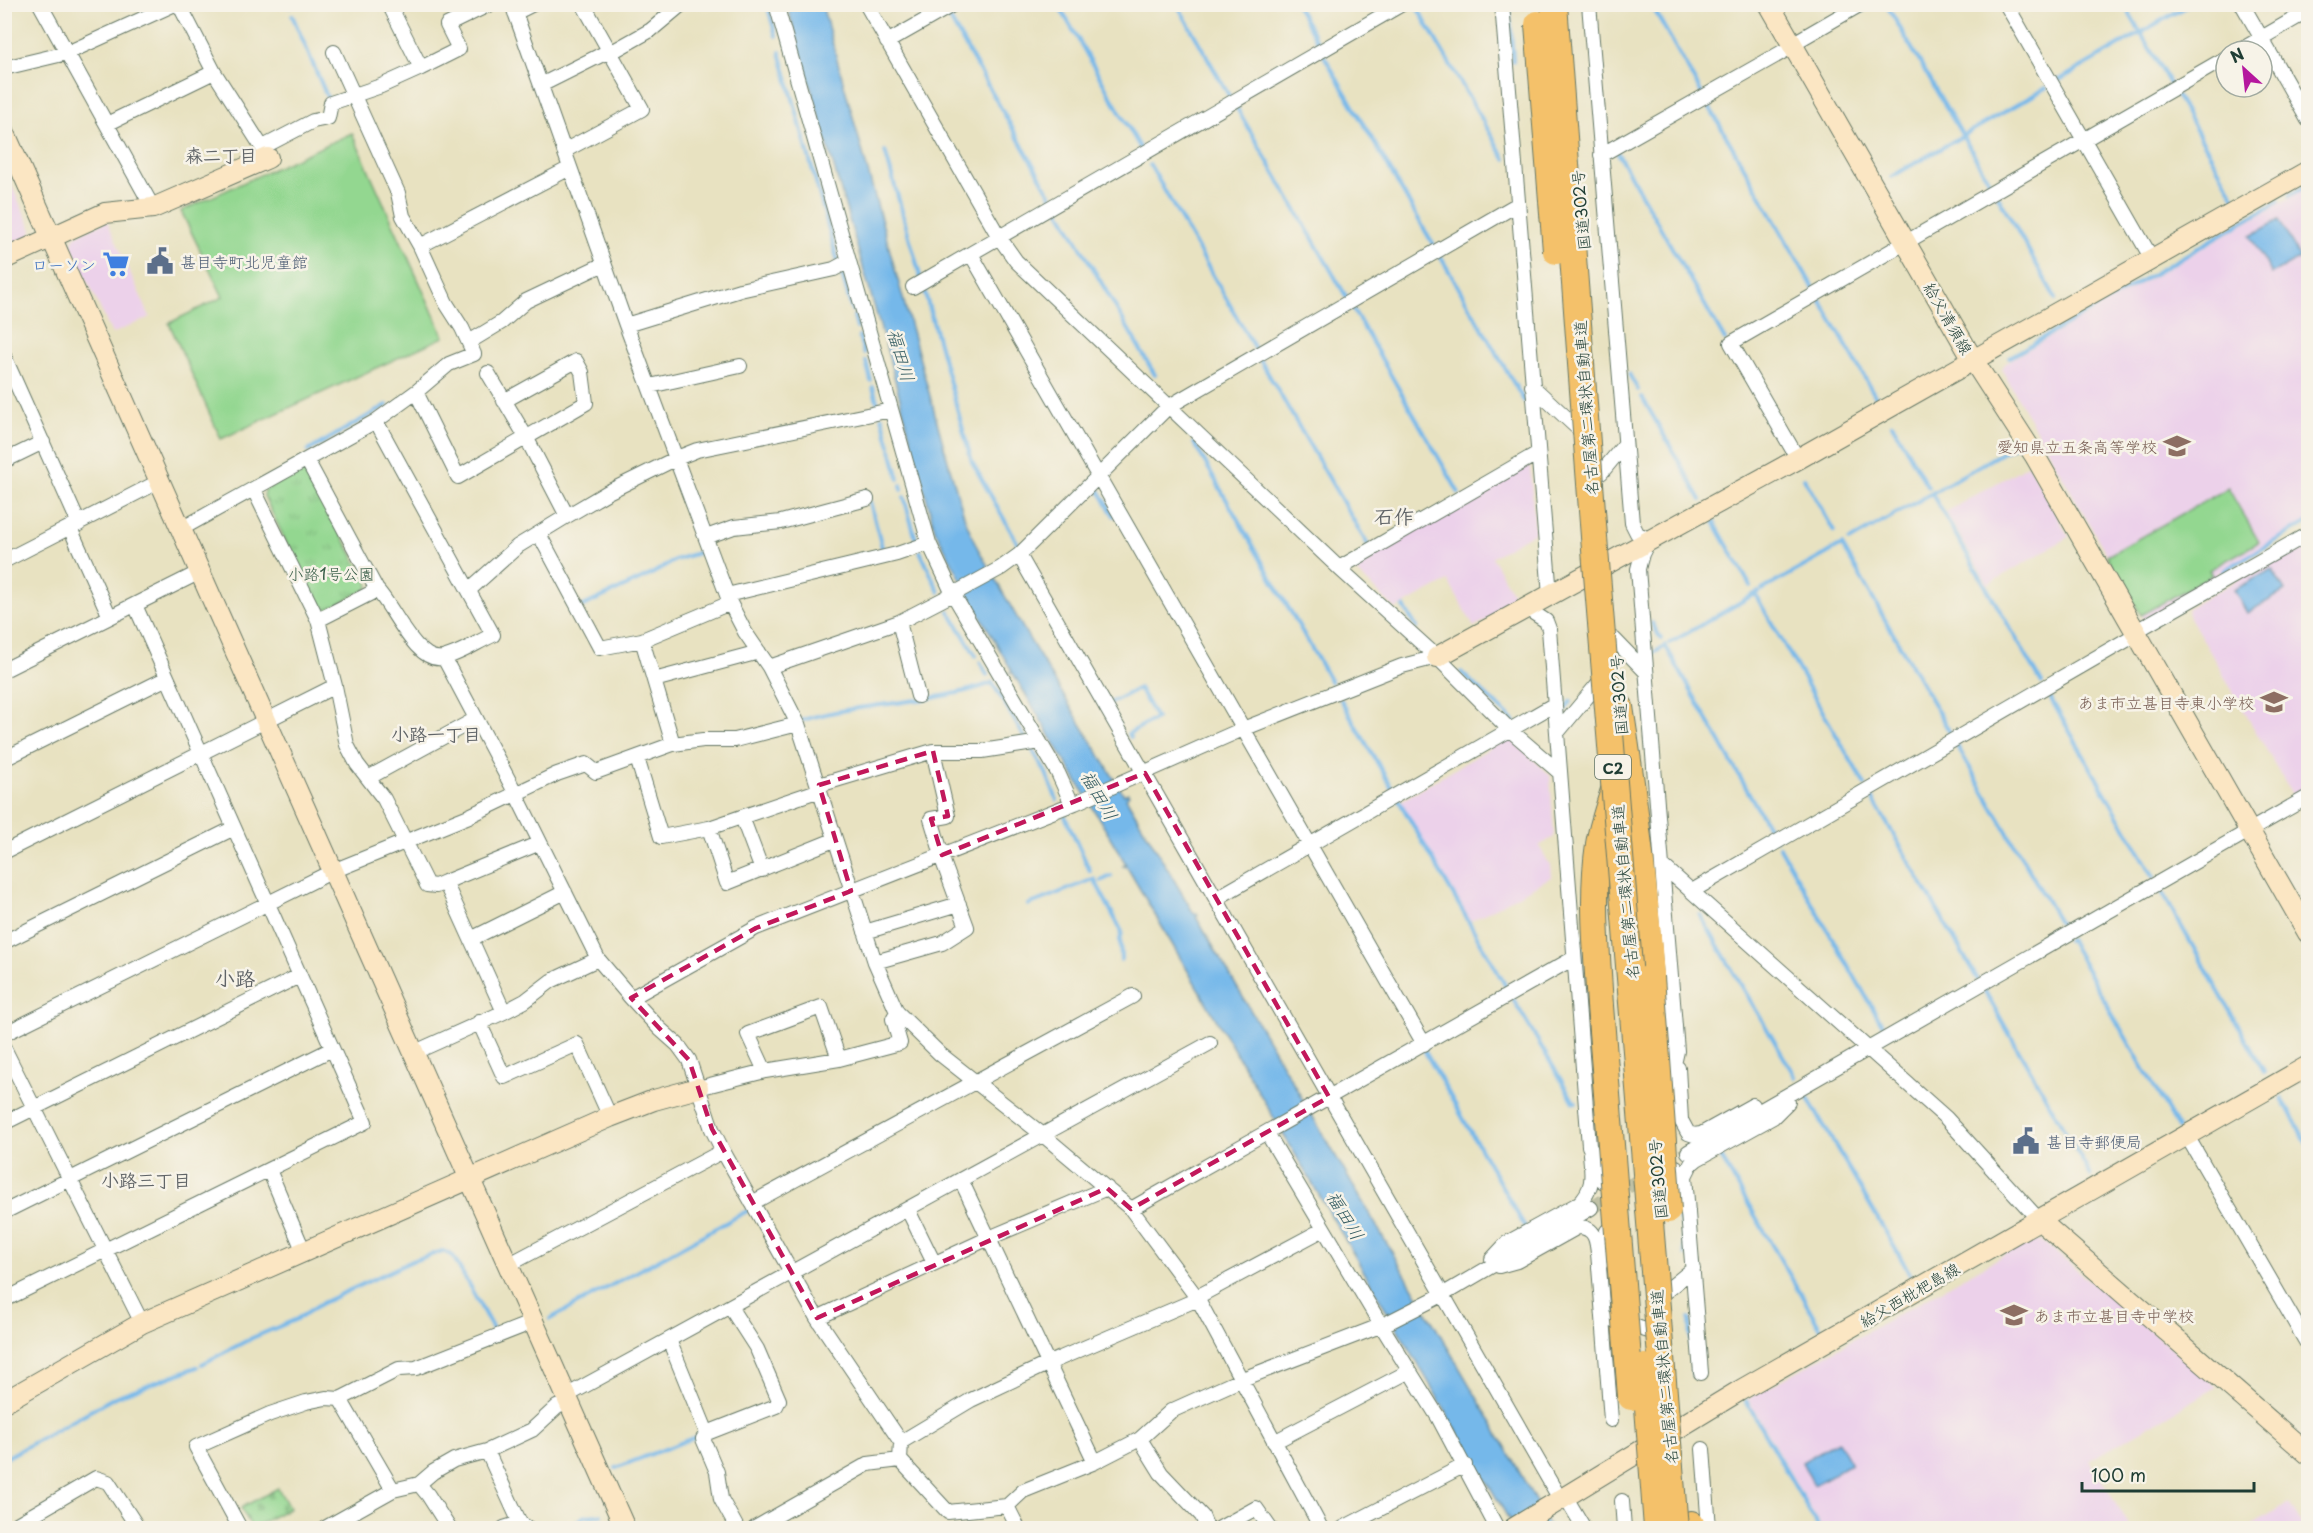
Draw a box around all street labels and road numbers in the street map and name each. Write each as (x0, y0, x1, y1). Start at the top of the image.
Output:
street label: 国道302号 (1565, 169, 1595, 251)
street label: 給父清須線 (1919, 277, 1979, 359)
street label: 名古屋第二環状自動車道 (1567, 319, 1603, 497)
street label: 国道302号 (1603, 654, 1633, 736)
road number: C2 (1595, 755, 1631, 779)
street label: 名古屋第二環状自動車道 (1604, 803, 1644, 981)
street label: 国道302号 (1642, 1138, 1672, 1220)
street label: 給父西枇杷島線 (1854, 1256, 1964, 1332)
street label: 名古屋第二環状自動車道 (1643, 1288, 1683, 1466)

